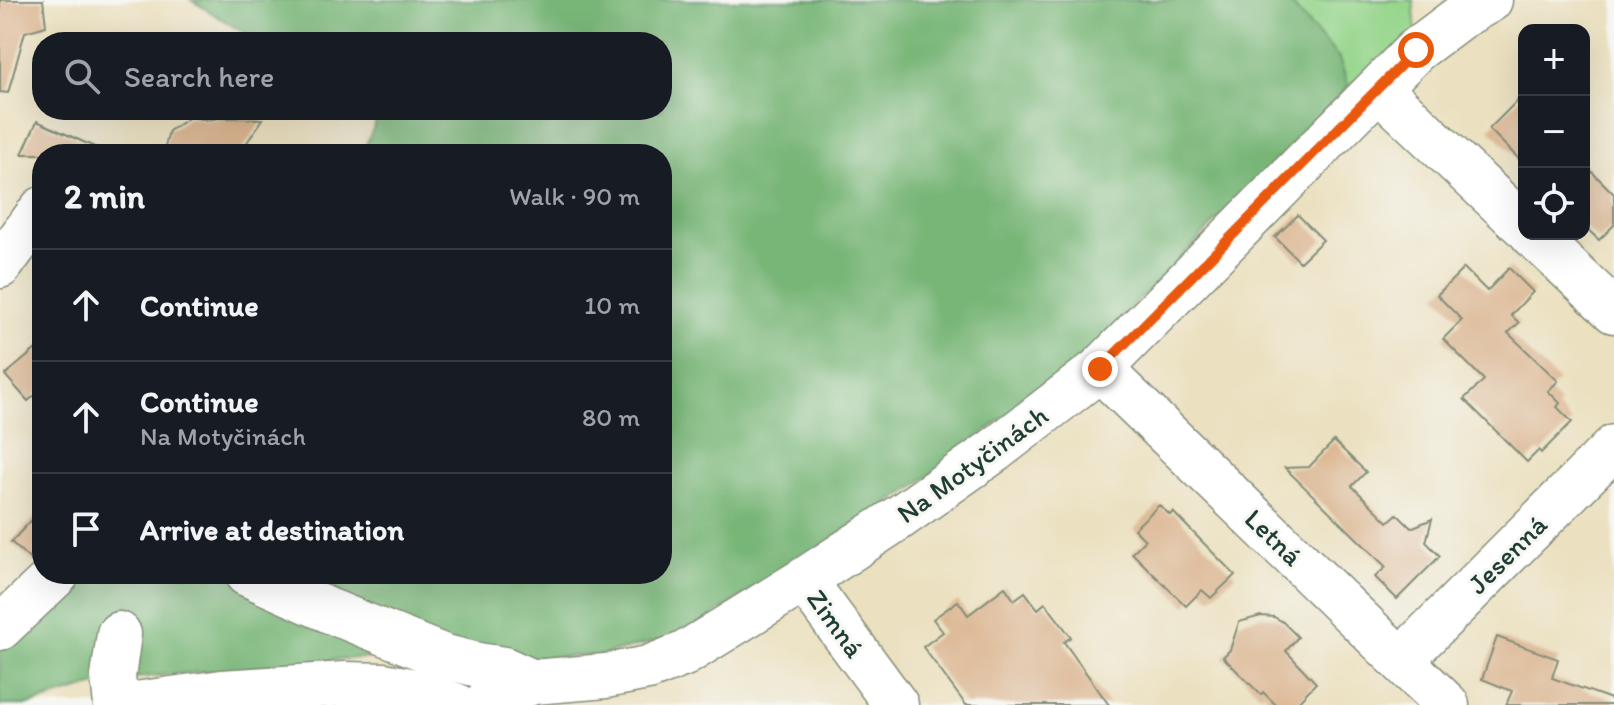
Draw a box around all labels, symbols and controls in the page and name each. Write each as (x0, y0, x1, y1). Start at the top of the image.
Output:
map controls (1518, 24, 1590, 240)
button: + (1518, 24, 1590, 96)
search box (32, 32, 672, 120)
route start (1398, 32, 1434, 68)
icon: search (60, 54, 104, 98)
text: Search here (124, 58, 274, 95)
button: − (1518, 96, 1590, 168)
button: locate (1518, 168, 1590, 240)
text: 2 min (64, 176, 145, 217)
text: Walk · 90 m (509, 180, 640, 212)
icon: ahead (64, 283, 108, 327)
text: Continue (140, 287, 259, 324)
text: 10 m (584, 289, 640, 321)
route end (1082, 351, 1118, 387)
text: Continue (140, 383, 259, 420)
icon: ahead (64, 395, 108, 439)
street label: Na Motyčinách (890, 398, 1054, 530)
text: 80 m (582, 401, 640, 433)
text: Na Motyčinách (140, 420, 306, 452)
street label: Letná (1238, 501, 1310, 573)
icon: arrive (64, 507, 108, 551)
street label: Jesenná (1460, 507, 1554, 601)
text: Arrive at destination (140, 511, 404, 548)
street label: Zimná (800, 582, 872, 664)

